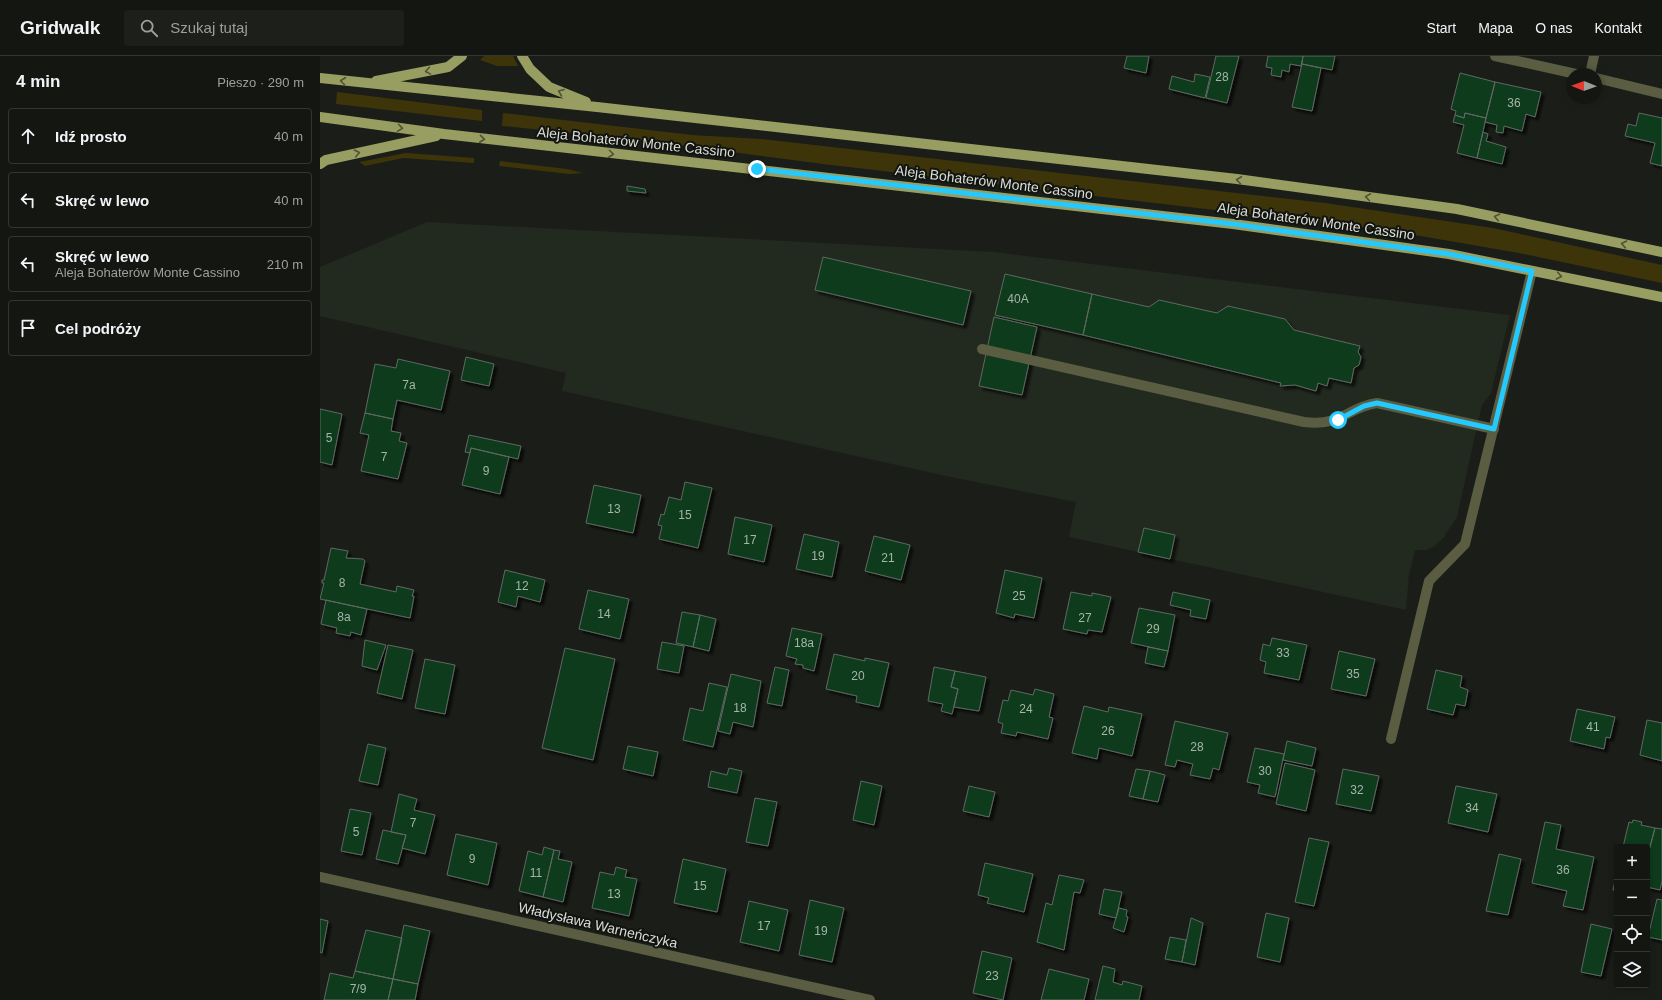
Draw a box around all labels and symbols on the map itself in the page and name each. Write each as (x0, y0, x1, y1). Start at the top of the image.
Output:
one-way arrow (424, 66, 431, 75)
north arrow (1566, 68, 1602, 104)
house number: 28 (1215, 70, 1229, 84)
one-way arrow (340, 76, 346, 85)
one-way arrow (558, 89, 565, 97)
house number: 36 (1507, 96, 1521, 110)
one-way arrow (397, 123, 403, 132)
street label: Aleja Bohaterów Monte Cassino (536, 124, 736, 160)
one-way arrow (479, 134, 485, 143)
one-way arrow (608, 149, 614, 158)
one-way arrow (354, 150, 361, 158)
route end (748, 160, 766, 178)
street label: Aleja Bohaterów Monte Cassino (894, 162, 1094, 202)
one-way arrow (1236, 176, 1242, 185)
one-way arrow (1365, 193, 1371, 202)
street label: Aleja Bohaterów Monte Cassino (1216, 199, 1416, 243)
one-way arrow (1493, 213, 1500, 222)
one-way arrow (1621, 240, 1627, 248)
one-way arrow (1556, 271, 1562, 280)
house number: 40A (1007, 292, 1029, 306)
house number: 7a (402, 378, 416, 392)
route start (1329, 411, 1347, 429)
house number: 5 (326, 431, 333, 445)
house number: 7 (381, 450, 388, 464)
house number: 9 (483, 464, 490, 478)
house number: 13 (607, 502, 621, 516)
house number: 15 (678, 508, 692, 522)
house number: 17 (743, 533, 757, 547)
house number: 19 (811, 549, 825, 563)
house number: 21 (881, 551, 895, 565)
house number: 8 (339, 576, 346, 590)
house number: 12 (515, 579, 529, 593)
house number: 25 (1012, 589, 1026, 603)
house number: 14 (597, 607, 611, 621)
house number: 8a (337, 610, 351, 624)
house number: 27 (1078, 611, 1092, 625)
house number: 29 (1146, 622, 1160, 636)
house number: 18a (794, 636, 814, 650)
house number: 33 (1276, 646, 1290, 660)
house number: 35 (1346, 667, 1360, 681)
house number: 20 (851, 669, 865, 683)
house number: 18 (733, 701, 747, 715)
house number: 24 (1019, 702, 1033, 716)
house number: 41 (1586, 720, 1600, 734)
house number: 26 (1101, 724, 1115, 738)
house number: 28 (1190, 740, 1204, 754)
house number: 30 (1258, 764, 1272, 778)
house number: 32 (1350, 783, 1364, 797)
house number: 34 (1465, 801, 1479, 815)
house number: 7 (410, 816, 417, 830)
house number: 5 (353, 825, 360, 839)
house number: 9 (469, 852, 476, 866)
house number: 36 (1556, 863, 1570, 877)
house number: 11 (530, 866, 543, 880)
house number: 15 (693, 879, 707, 893)
house number: 13 (607, 887, 621, 901)
street label: Władysława Warneńczyka (517, 899, 679, 951)
house number: 17 (757, 919, 771, 933)
house number: 19 (814, 924, 828, 938)
house number: 23 (985, 969, 999, 983)
house number: 7/9 (350, 982, 367, 996)

